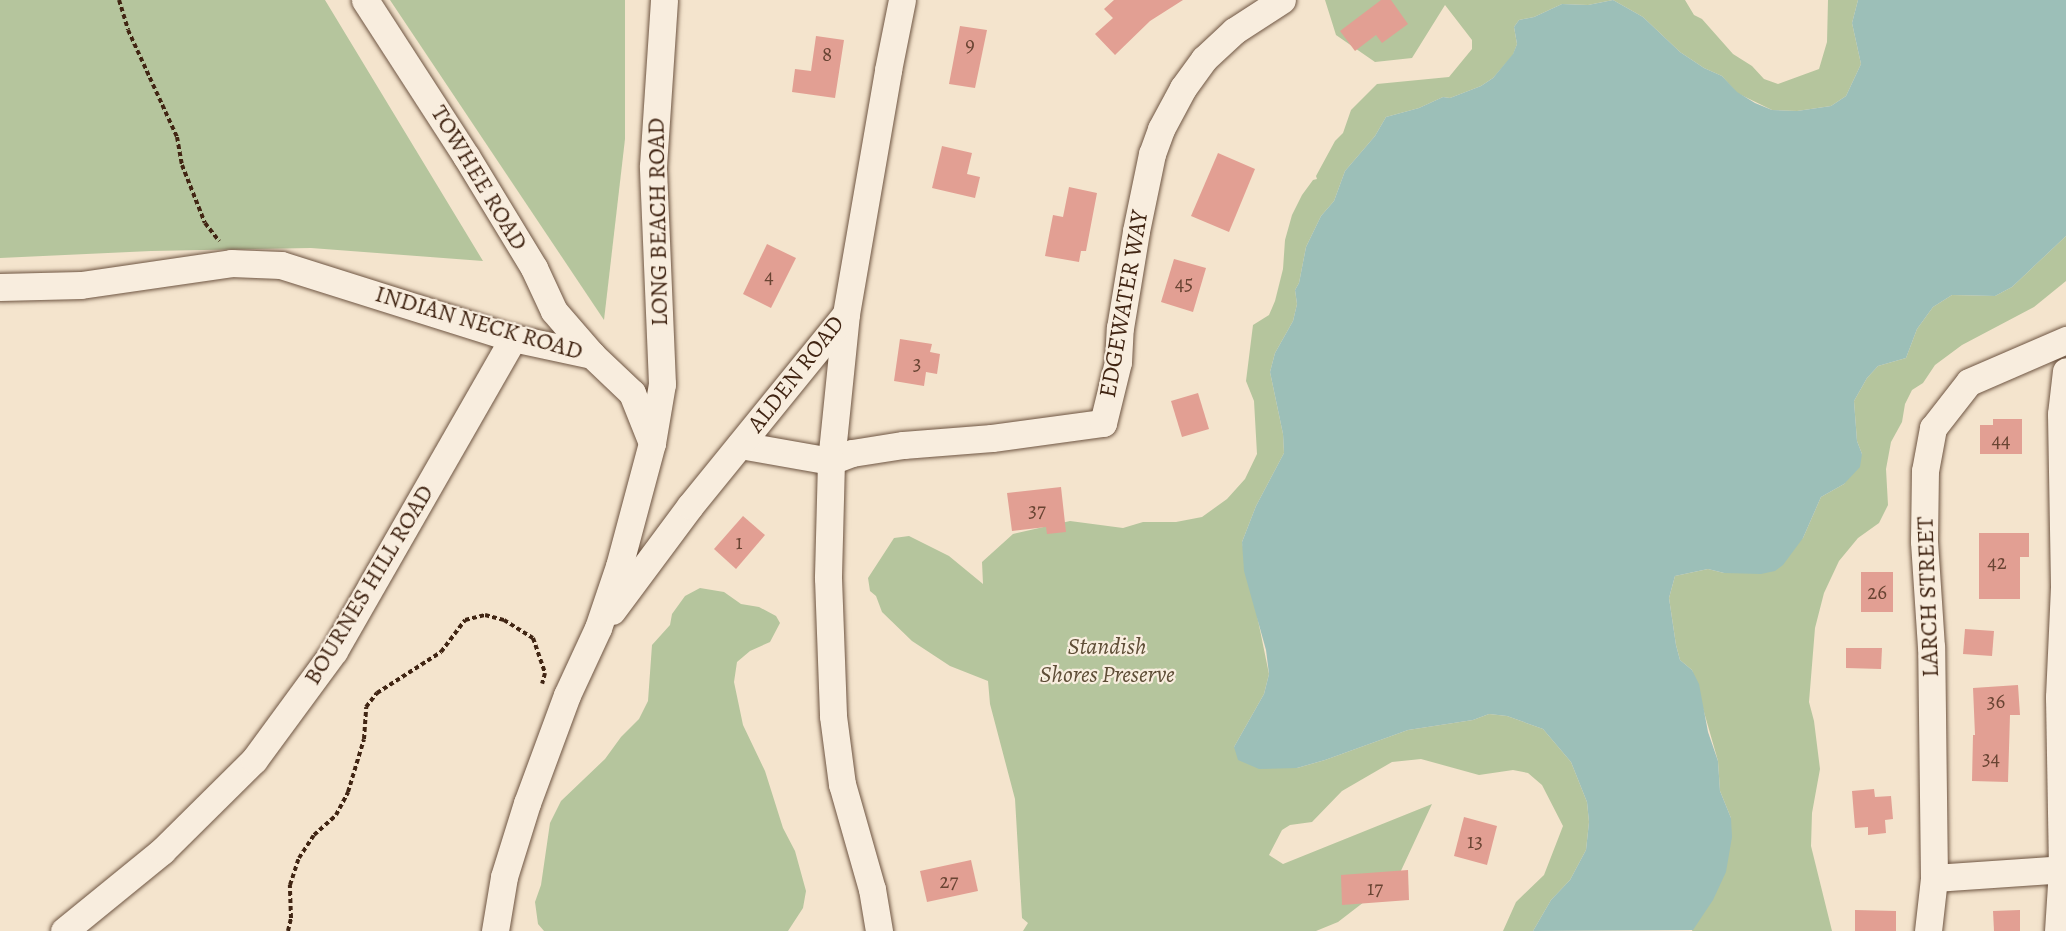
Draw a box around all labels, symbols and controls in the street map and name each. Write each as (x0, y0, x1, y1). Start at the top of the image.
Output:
house number: 9 (965, 31, 975, 57)
house number: 8 (822, 41, 832, 67)
street label: TOWHEE ROAD (424, 100, 534, 256)
street label: LONG BEACH ROAD (642, 117, 674, 327)
street label: EDGEWATER WAY (1093, 208, 1155, 400)
house number: 4 (764, 263, 774, 289)
house number: 45 (1175, 270, 1193, 296)
street label: INDIAN NECK ROAD (372, 280, 586, 366)
street label: ALDEN ROAD (741, 310, 851, 438)
house number: 3 (913, 350, 921, 376)
house number: 44 (1991, 427, 2011, 453)
street label: BOURNES HILL ROAD (298, 480, 440, 690)
house number: 37 (1028, 497, 1046, 523)
street label: LARCH STREET (1911, 516, 1945, 678)
house number: 1 (735, 529, 743, 555)
house number: 42 (1987, 549, 2007, 575)
house number: 26 (1867, 579, 1887, 605)
park label: Standish Shores Preserve (1039, 633, 1175, 689)
house number: 36 (1987, 688, 2005, 714)
house number: 34 (1982, 745, 2000, 771)
house number: 13 (1467, 828, 1483, 854)
house number: 27 (940, 868, 958, 894)
house number: 17 (1367, 875, 1383, 901)

